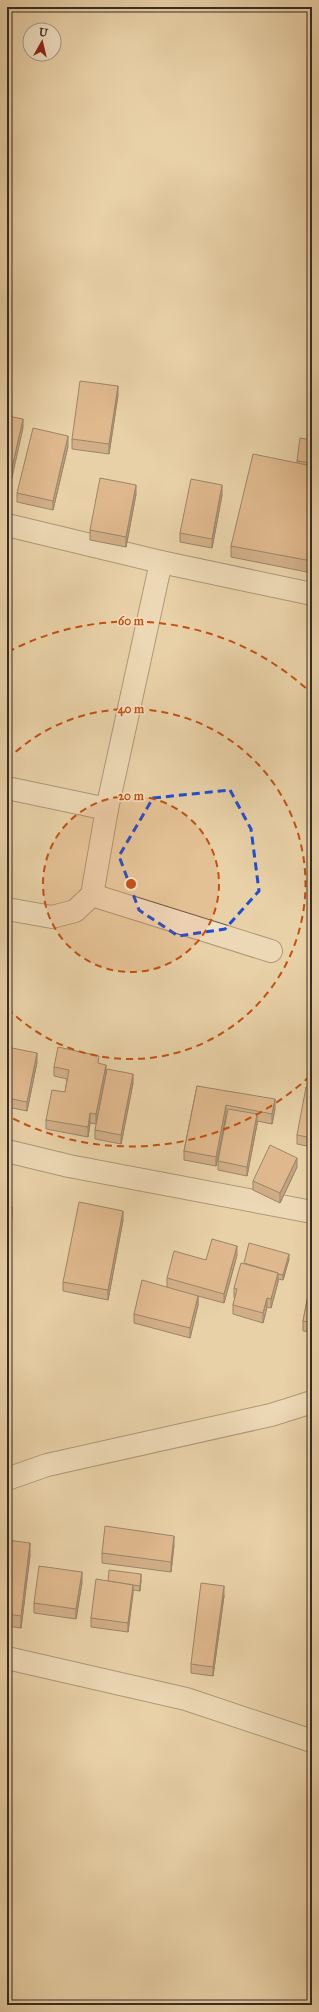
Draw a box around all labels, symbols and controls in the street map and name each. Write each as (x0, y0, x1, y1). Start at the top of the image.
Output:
north arrow (22, 22, 62, 62)
text: U (38, 26, 49, 40)
text: 60 m (118, 614, 145, 628)
text: 40 m (118, 702, 145, 717)
text: 20 m (118, 789, 145, 803)
centre of rings (124, 877, 138, 891)

